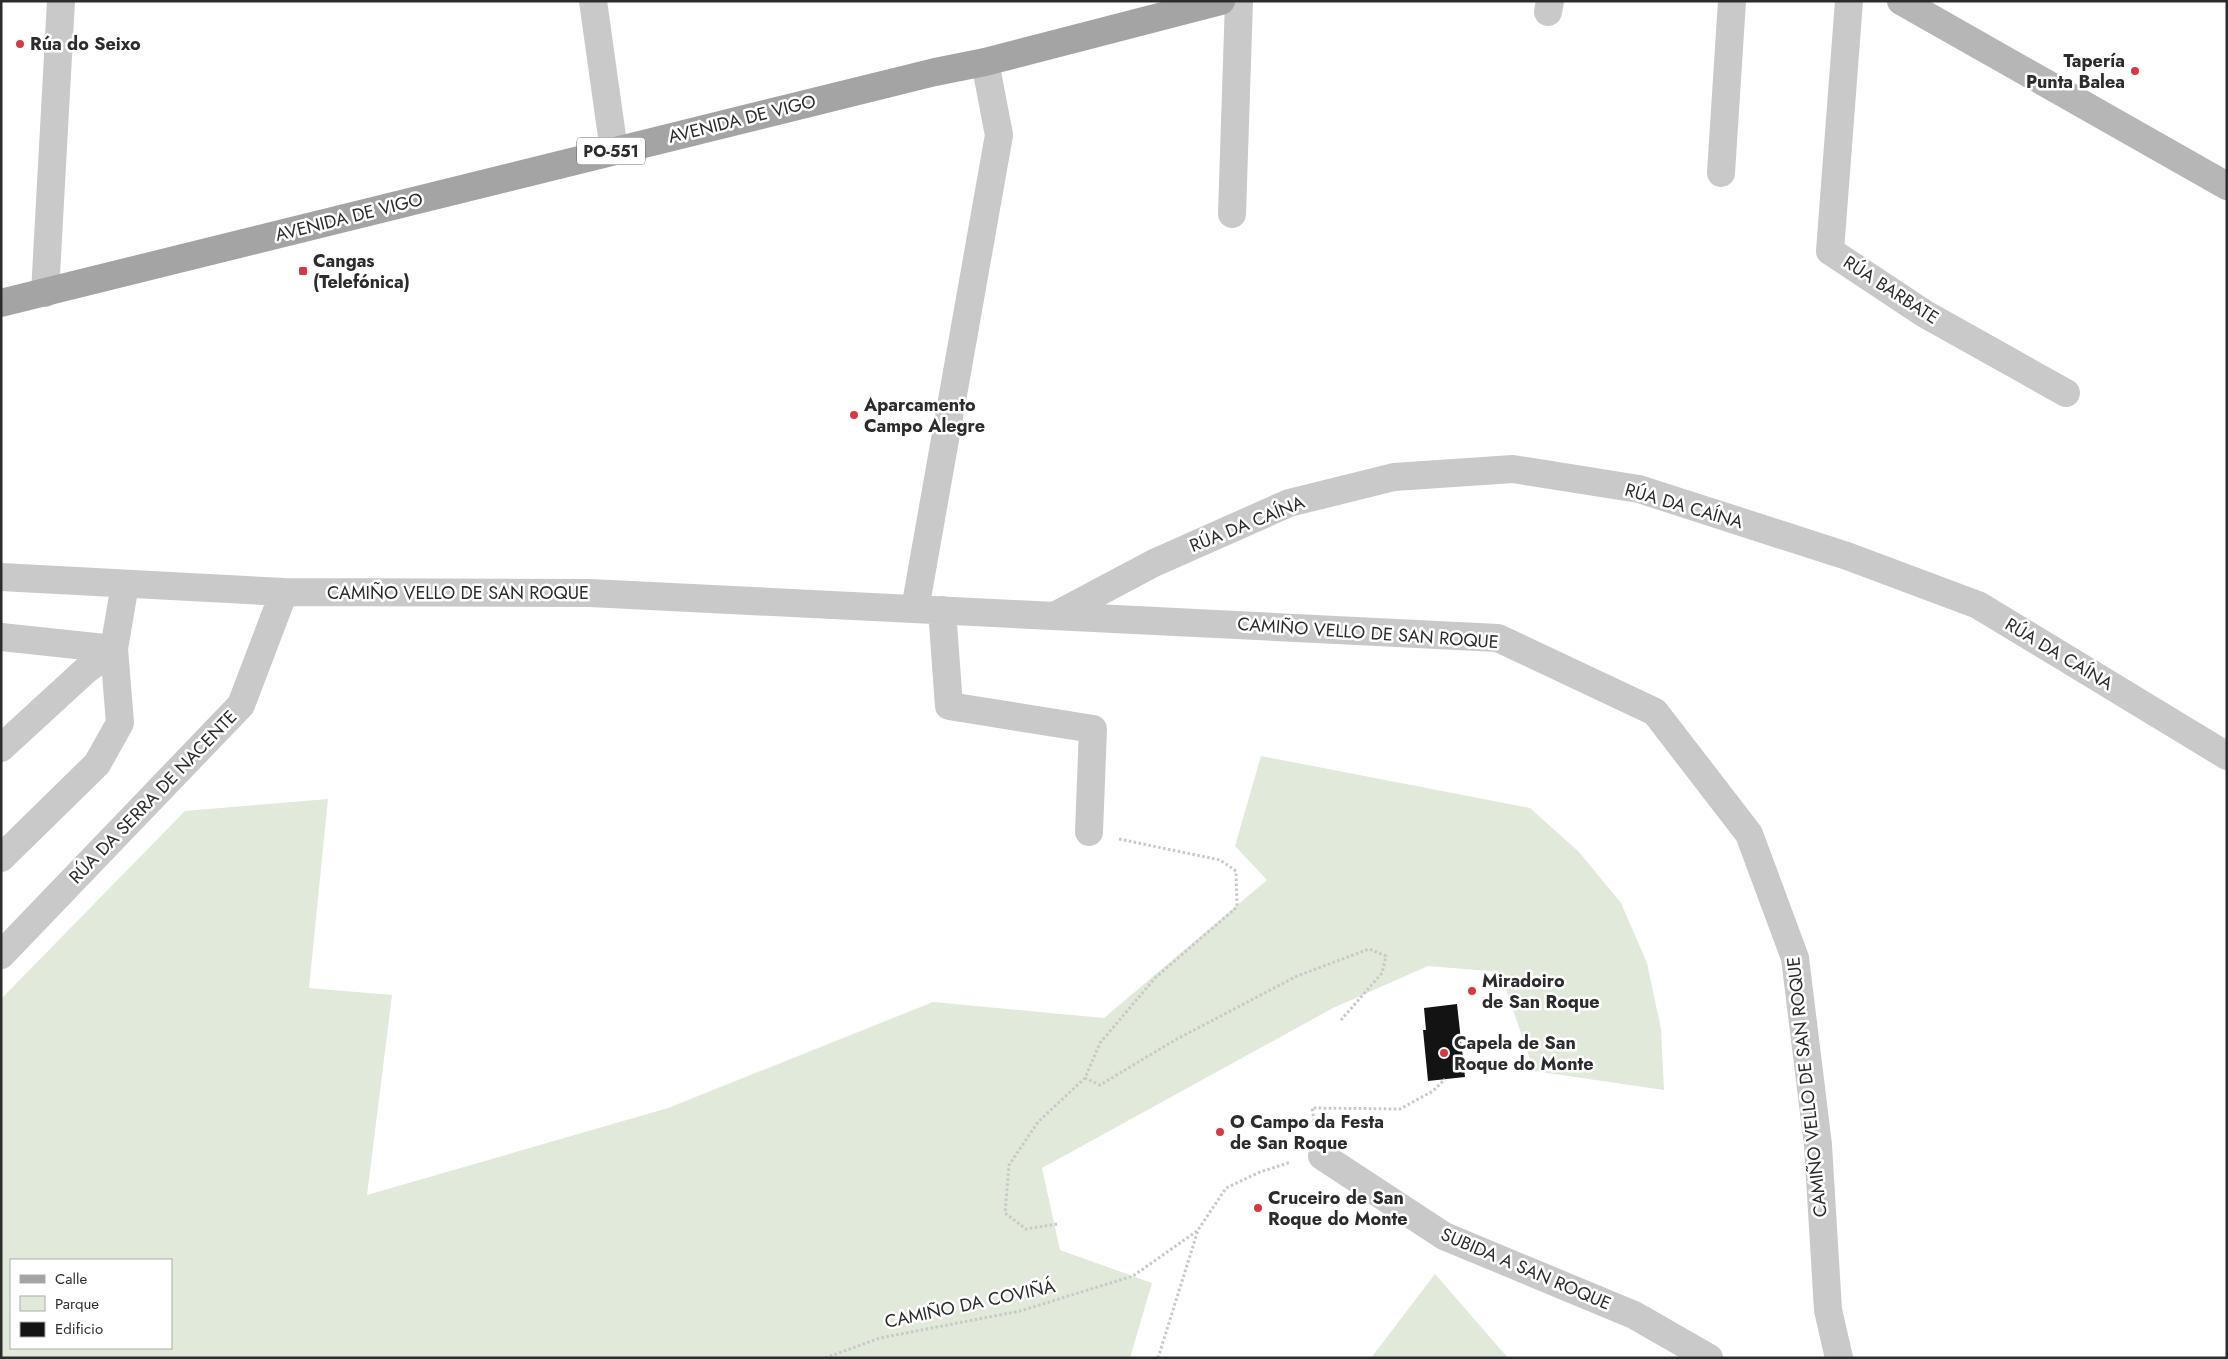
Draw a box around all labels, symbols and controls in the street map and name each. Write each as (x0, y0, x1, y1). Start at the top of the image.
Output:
place label: Rúa do Seixo (30, 31, 141, 57)
marker: Rúa do Seixo (14, 38, 26, 50)
place label: Tapería Punta Balea (2026, 48, 2125, 95)
marker: Tapería Punta Balea (2129, 65, 2141, 77)
street label: AVENIDA DE VIGO (665, 88, 819, 150)
road number: PO-551 (577, 138, 645, 164)
street label: AVENIDA DE VIGO (272, 186, 426, 248)
place label: Cangas (Telefónica) (313, 248, 410, 295)
street label: RÚA BARBATE (1838, 249, 1944, 331)
marker: Cangas (Telefónica) (297, 265, 309, 277)
place label: Aparcamento Campo Alegre (863, 392, 985, 439)
marker: Aparcamento Campo Alegre (848, 409, 860, 421)
street label: RÚA DA CAÍNA (1622, 477, 1746, 535)
street label: RÚA DA CAÍNA (1186, 489, 1308, 559)
street label: CAMIÑO VELLO DE SAN ROQUE (327, 580, 589, 606)
street label: CAMIÑO VELLO DE SAN ROQUE (1236, 611, 1500, 655)
street label: RÚA DA CAÍNA (2000, 611, 2118, 697)
street label: RÚA DA SERRA DE NACENTE (63, 704, 243, 890)
street label: CAMIÑO VELLO DE SAN ROQUE (1780, 955, 1834, 1219)
place label: Miradoiro de San Roque (1482, 968, 1600, 1015)
marker: Miradoiro de San Roque (1466, 985, 1478, 997)
place label: Capela de San Roque do Monte (1454, 1030, 1594, 1077)
marker: Capela de San Roque do Monte (1438, 1047, 1450, 1059)
place label: O Campo da Festa de San Roque (1230, 1109, 1384, 1156)
marker: O Campo da Festa de San Roque (1214, 1126, 1226, 1138)
place label: Cruceiro de San Roque do Monte (1268, 1185, 1408, 1232)
marker: Cruceiro de San Roque do Monte (1252, 1202, 1264, 1214)
street label: SUBIDA A SAN ROQUE (1437, 1221, 1615, 1317)
legend (10, 1259, 172, 1349)
text: Calle (55, 1268, 87, 1290)
street label: CAMIÑO DA COVIÑÁ (882, 1273, 1058, 1335)
text: Parque (55, 1293, 99, 1315)
text: Edificio (55, 1318, 103, 1340)

